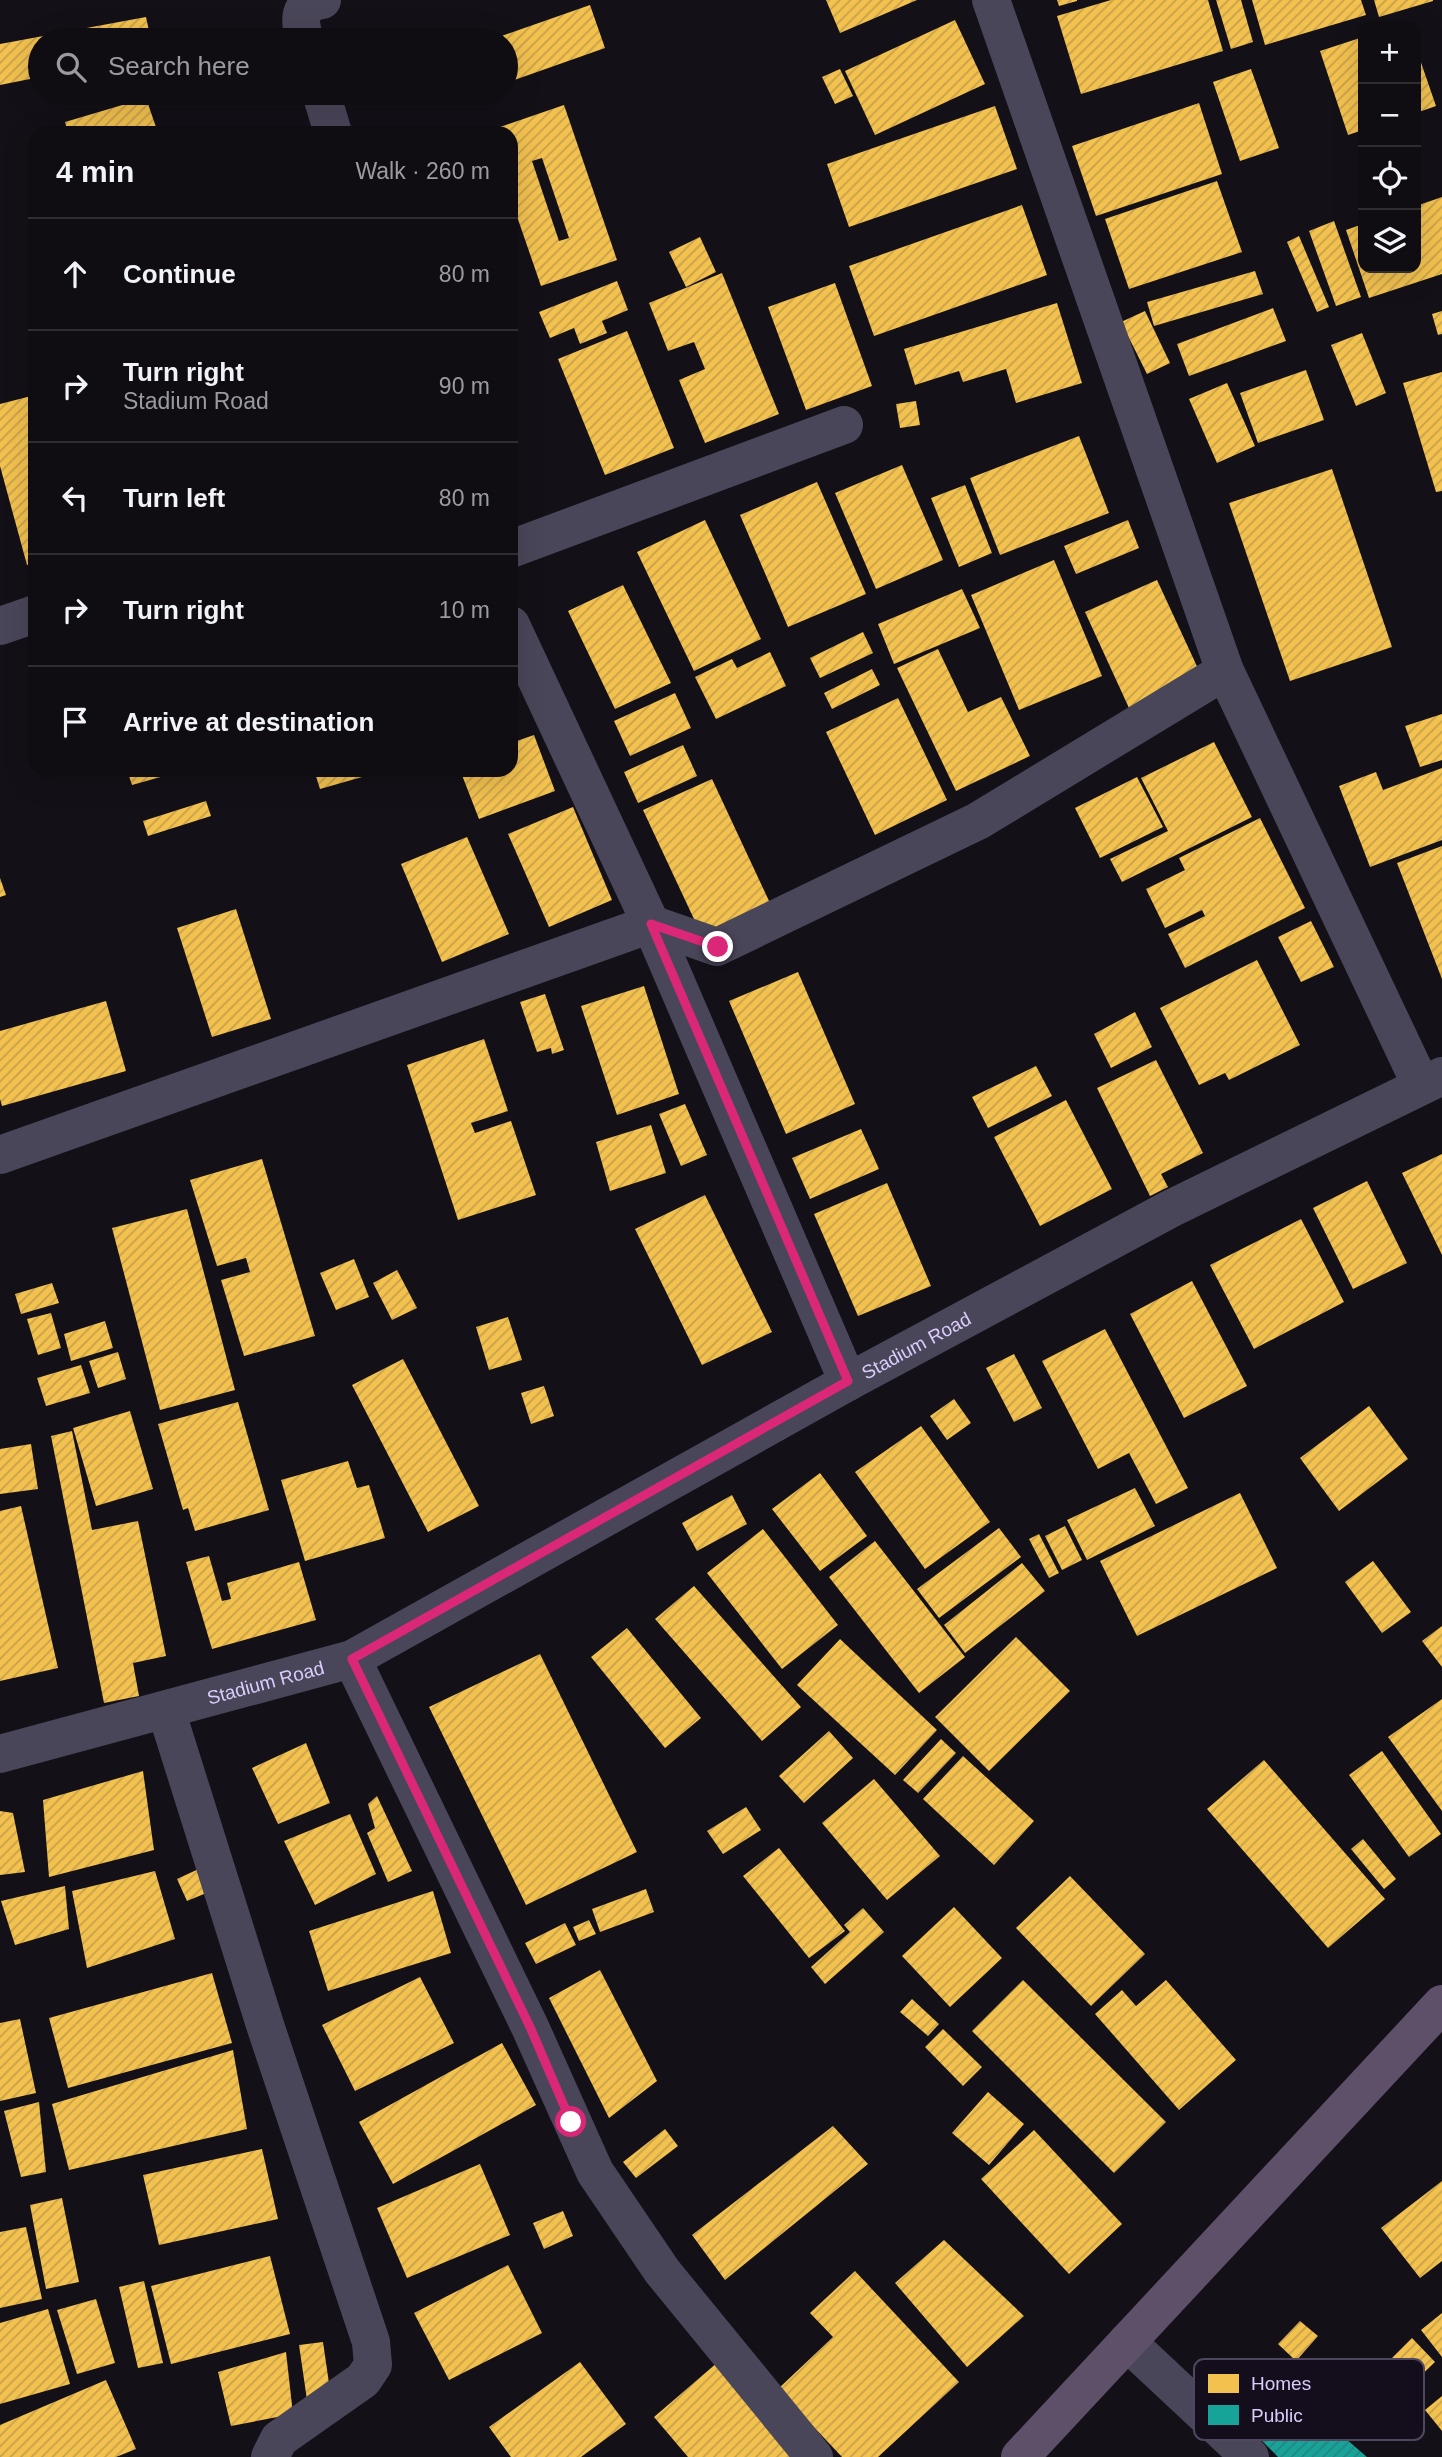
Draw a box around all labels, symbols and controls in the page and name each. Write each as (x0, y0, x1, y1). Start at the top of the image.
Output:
map controls (1358, 21, 1421, 273)
button: + (1358, 21, 1421, 84)
search box (28, 28, 518, 105)
icon: search (52, 48, 90, 86)
text: Search here (108, 51, 250, 81)
button: − (1358, 84, 1421, 147)
button: locate (1358, 147, 1421, 210)
text: 4 min (56, 155, 134, 188)
text: Walk · 260 m (355, 158, 490, 184)
button: layers (1358, 210, 1421, 273)
icon: ahead (56, 255, 94, 293)
text: Continue (123, 259, 236, 289)
text: 80 m (439, 261, 490, 287)
text: Turn right (123, 357, 244, 387)
icon: right (56, 367, 94, 405)
text: 90 m (439, 373, 490, 399)
text: Stadium Road (123, 388, 269, 414)
icon: left (56, 479, 94, 517)
text: Turn left (123, 483, 225, 513)
text: 80 m (439, 485, 490, 511)
icon: right (56, 591, 94, 629)
text: Turn right (123, 595, 244, 625)
text: 10 m (439, 597, 490, 623)
icon: arrive (56, 703, 94, 741)
text: Arrive at destination (123, 707, 374, 737)
route end (702, 931, 733, 962)
street label: Stadium Road (858, 1308, 974, 1383)
street label: Stadium Road (205, 1657, 326, 1708)
route start (555, 2106, 586, 2137)
legend (1194, 2359, 1424, 2440)
text: Homes (1251, 2373, 1311, 2394)
text: Public (1251, 2405, 1303, 2426)

